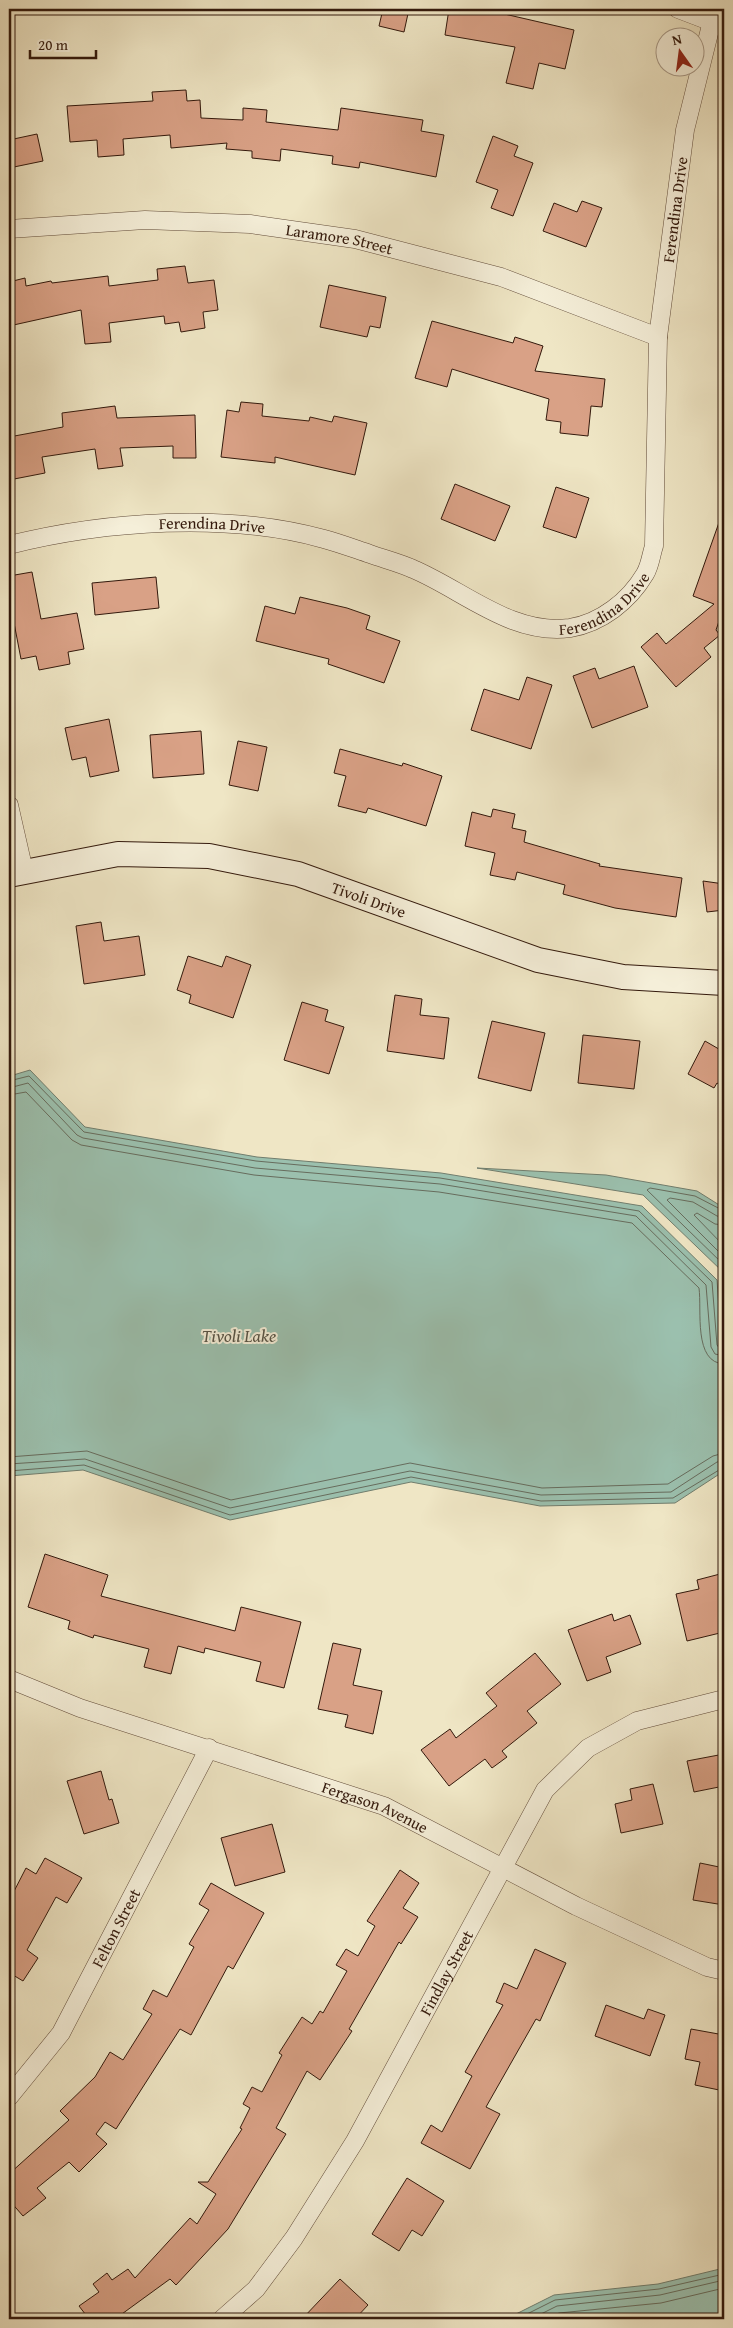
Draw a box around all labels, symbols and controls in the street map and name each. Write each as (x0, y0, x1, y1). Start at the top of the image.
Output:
scale bar (30, 28, 96, 60)
north arrow (656, 28, 706, 78)
text: N (670, 28, 684, 50)
text: 20 m (38, 34, 69, 55)
street label: Ferendina Drive (656, 155, 693, 264)
street label: Laramore Street (284, 217, 396, 260)
street label: Ferendina Drive (158, 510, 267, 539)
street label: Ferendina Drive (558, 567, 655, 641)
street label: Tivoli Drive (328, 875, 409, 924)
water label: Tivoli Lake (202, 1322, 276, 1349)
street label: Fergason Avenue (319, 1775, 432, 1839)
street label: Felton Street (85, 1884, 146, 1972)
street label: Findlay Street (413, 1925, 479, 2020)

